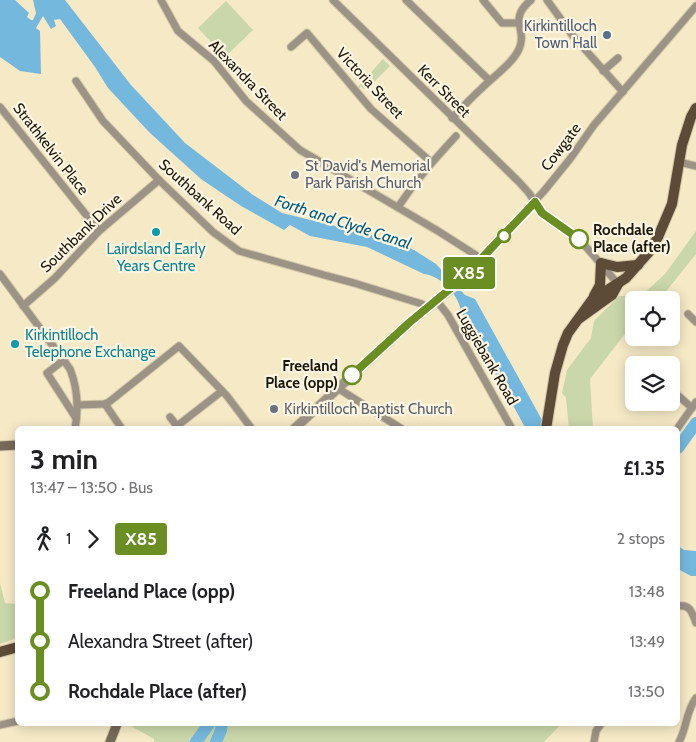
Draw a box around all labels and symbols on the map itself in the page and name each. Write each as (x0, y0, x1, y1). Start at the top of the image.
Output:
place label: Kirkintilloch Town Hall (524, 17, 597, 52)
marker: Kirkintilloch Town Hall (601, 29, 613, 41)
street label: Alexandra Street (205, 36, 291, 124)
street label: Victoria Street (333, 44, 407, 122)
street label: Kerr Street (414, 61, 474, 121)
street label: Strathkelvin Place (9, 99, 93, 199)
street label: Cowgate (537, 119, 585, 174)
street label: Southbank Road (155, 155, 245, 239)
place label: St David's Memorial Park Parish Church (305, 157, 431, 192)
marker: St David's Memorial Park Parish Church (289, 169, 301, 181)
street label: Southbank Drive (37, 190, 125, 276)
water label: Forth and Clyde Canal (272, 191, 414, 253)
place label: Rochdale Place (after) (593, 221, 671, 256)
marker: Lairdsland Early Years Centre (150, 226, 162, 238)
unlabelled marker (497, 229, 511, 243)
marker: Rochdale Place (after) (569, 229, 589, 249)
place label: Lairdsland Early Years Centre (106, 240, 206, 275)
line badge: X85 (440, 257, 498, 289)
street label: Luggiebank Road (452, 306, 522, 408)
place label: Kirkintilloch Telephone Exchange (25, 326, 156, 361)
marker: Kirkintilloch Telephone Exchange (9, 338, 21, 350)
place label: Freeland Place (opp) (265, 357, 338, 392)
marker: Freeland Place (opp) (342, 365, 362, 385)
place label: Kirkintilloch Baptist Church (284, 400, 453, 418)
marker: Kirkintilloch Baptist Church (268, 403, 280, 415)

